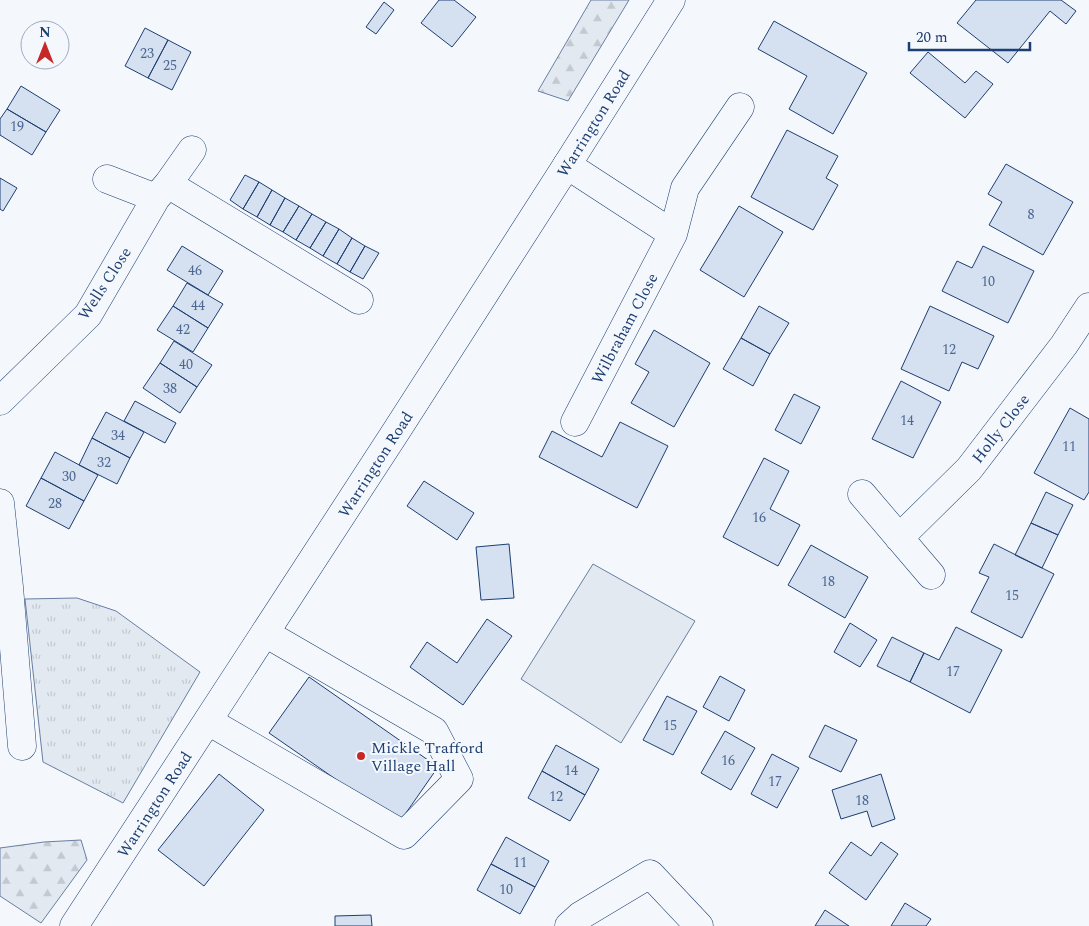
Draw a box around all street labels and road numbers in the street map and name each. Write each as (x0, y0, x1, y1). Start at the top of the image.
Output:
street label: Warrington Road (551, 65, 637, 182)
street label: Wells Close (72, 242, 138, 325)
street label: Wilbraham Close (585, 269, 664, 388)
street label: Holly Close (966, 389, 1036, 468)
street label: Warrington Road (332, 407, 419, 522)
street label: Warrington Road (111, 747, 198, 862)

